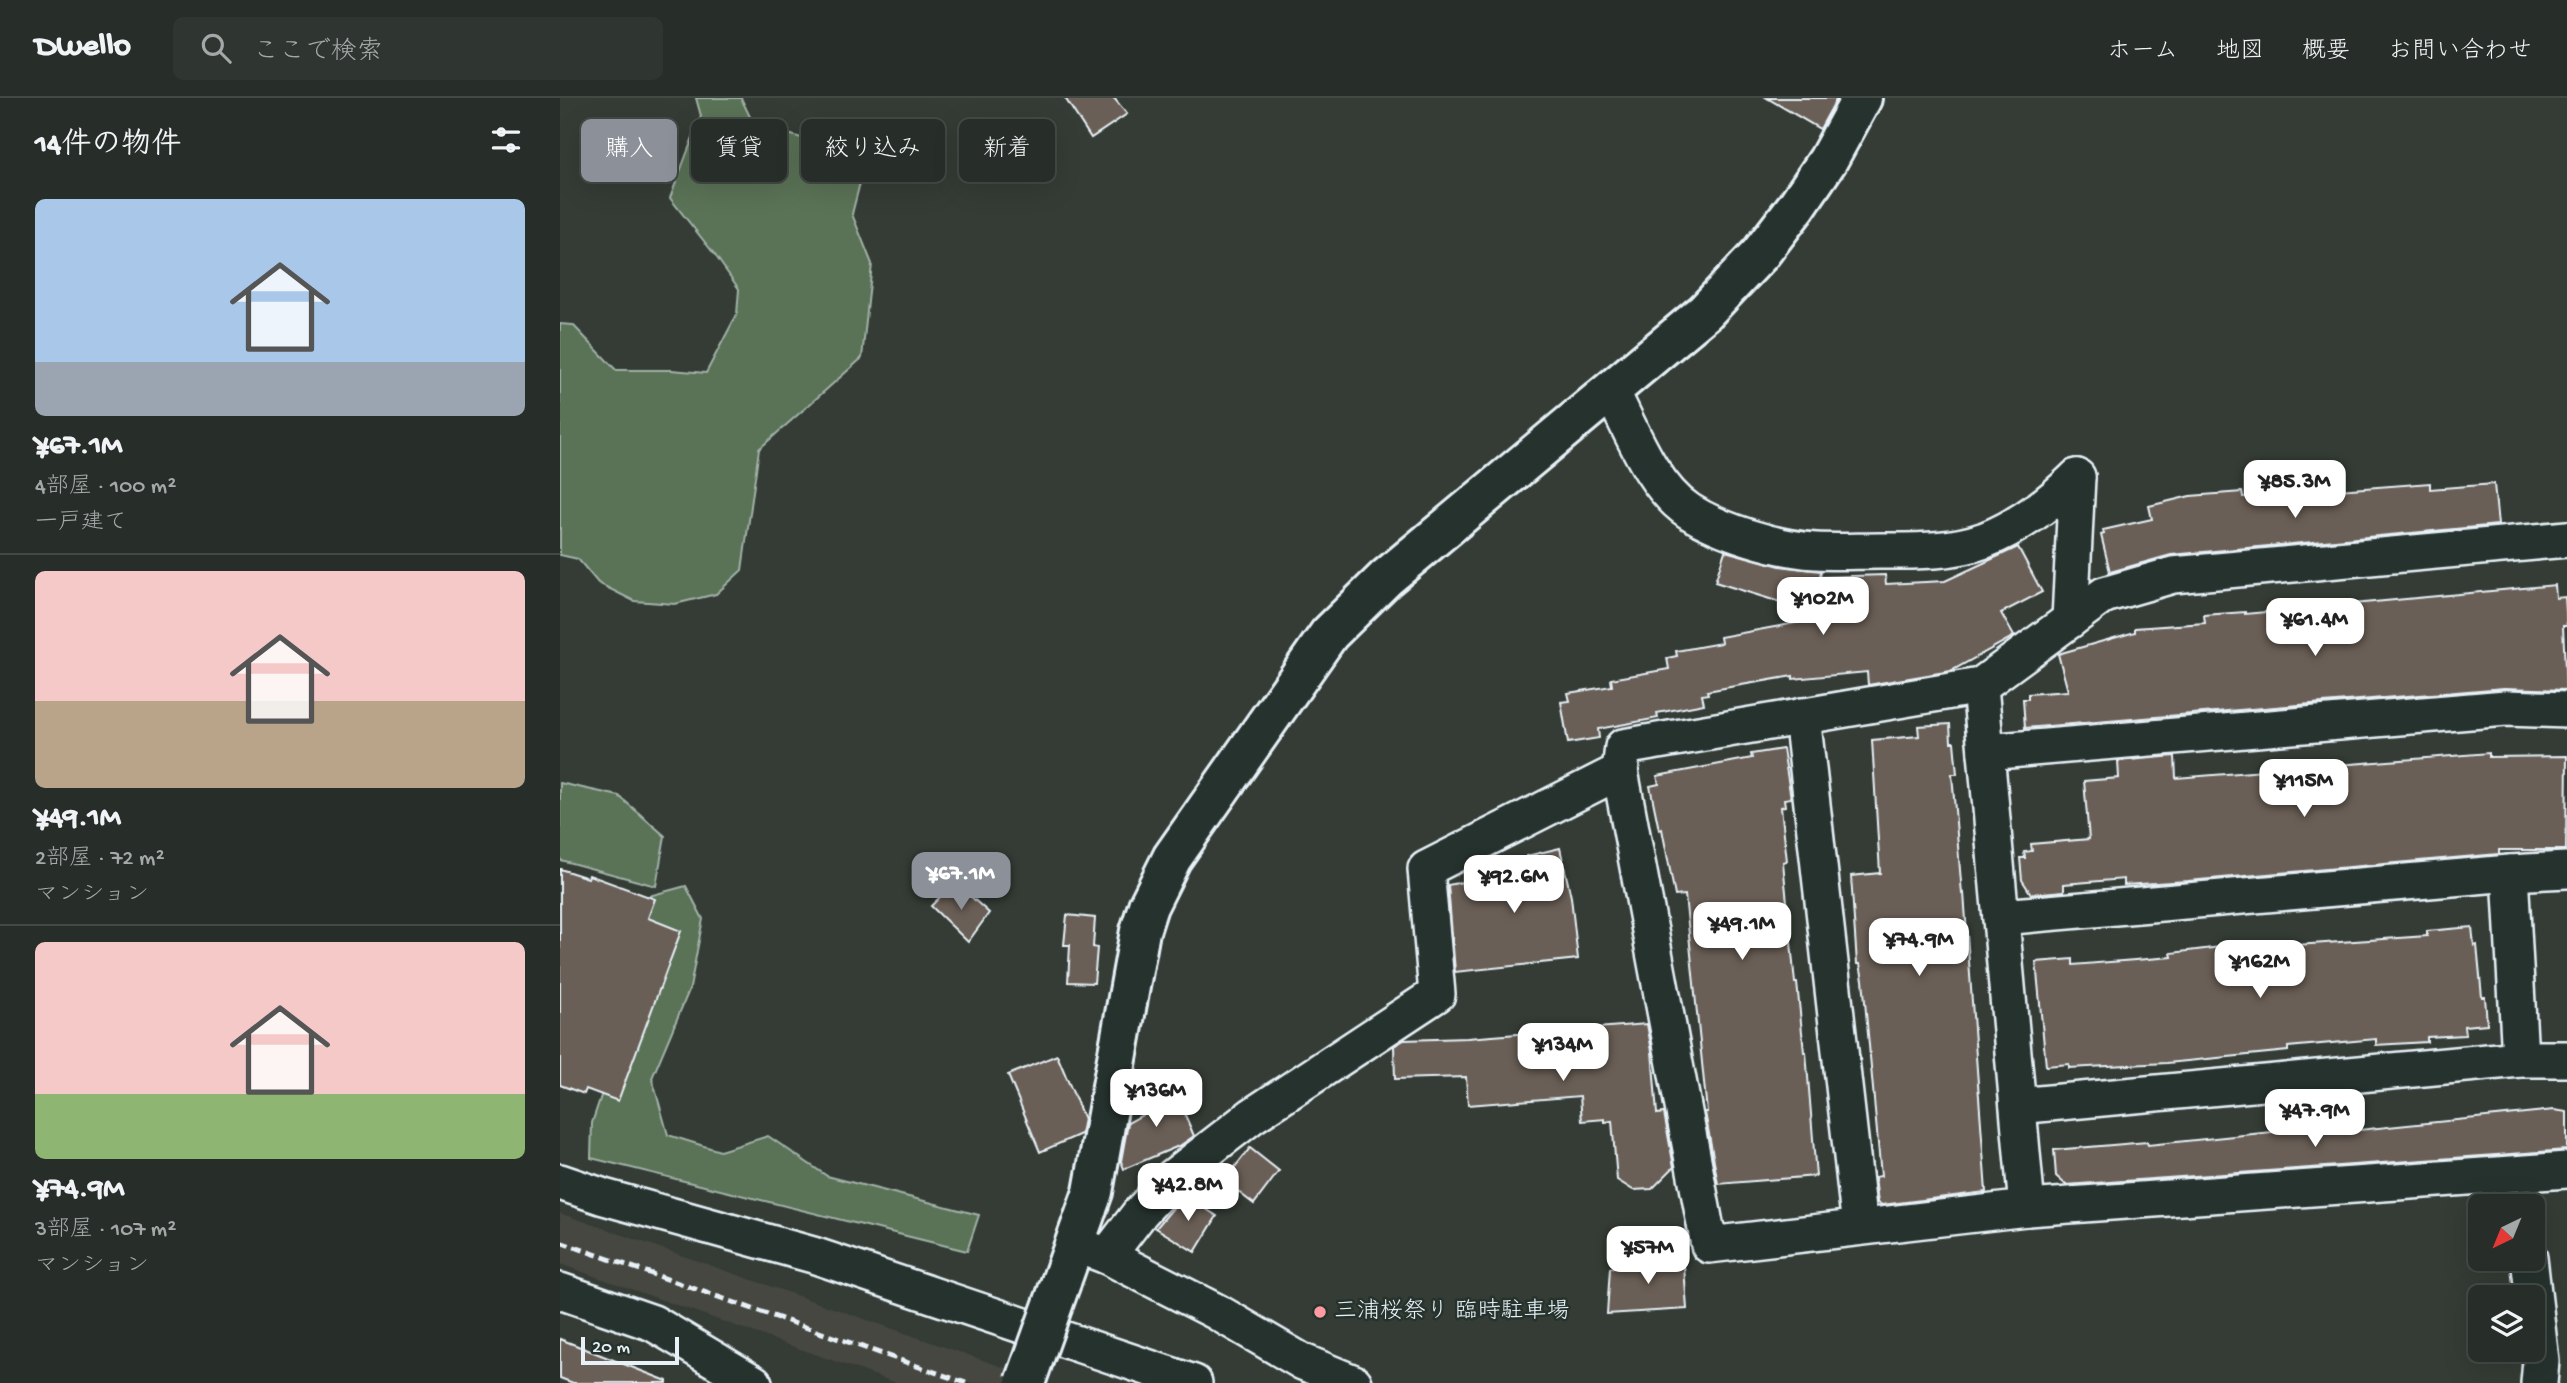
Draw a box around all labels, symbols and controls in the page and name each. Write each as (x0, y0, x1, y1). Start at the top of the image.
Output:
search box (173, 17, 663, 80)
text: Dwello (35, 29, 131, 67)
icon: search (197, 29, 235, 67)
text: ここで検索 (253, 38, 383, 69)
text: ホーム (2107, 38, 2178, 67)
text: 地図 (2216, 38, 2264, 67)
text: 概要 (2302, 38, 2350, 67)
text: お問い合わせ (2388, 38, 2532, 67)
chip: 購入 (581, 119, 677, 182)
chip: 賃貸 (691, 119, 787, 182)
chip: 絞り込み (801, 119, 945, 182)
chip: 新着 (959, 119, 1055, 182)
icon: filters (487, 121, 525, 159)
text: 14件の物件 (35, 129, 181, 164)
icon: home (217, 244, 343, 370)
text: ¥67.1M (35, 430, 122, 465)
pin: ¥85.3M (2238, 460, 2352, 520)
text: ¥85.3M (2260, 469, 2330, 496)
text: 4部屋 · 100 m² (35, 474, 176, 501)
text: 一戸建て (35, 510, 127, 537)
pin: ¥102M (1774, 578, 1872, 637)
text: ¥102M (1793, 586, 1853, 613)
pin: ¥61.4M (2258, 598, 2372, 658)
text: ¥61.4M (2282, 607, 2348, 634)
icon: home (217, 616, 343, 742)
pin: ¥115M (2255, 760, 2353, 819)
text: ¥115M (2275, 768, 2333, 795)
text: ¥49.1M (35, 802, 121, 837)
text: 2部屋 · 72 m² (35, 846, 165, 873)
pin: ¥67.1M (904, 852, 1018, 912)
pin: ¥92.6M (1457, 856, 1571, 915)
text: ¥67.1M (928, 861, 994, 888)
text: ¥92.6M (1480, 864, 1548, 891)
text: マンション (35, 882, 149, 909)
pin: ¥49.1M (1685, 902, 1799, 962)
text: ¥49.1M (1709, 911, 1775, 938)
pin: ¥74.9M (1862, 918, 1976, 978)
text: ¥74.9M (1885, 927, 1953, 954)
pin: ¥162M (2211, 940, 2309, 1000)
text: ¥162M (2231, 949, 2289, 976)
icon: home (217, 987, 343, 1113)
pin: ¥134M (1514, 1024, 1612, 1083)
text: ¥134M (1534, 1032, 1592, 1059)
pin: ¥136M (1107, 1070, 1205, 1129)
text: ¥136M (1126, 1078, 1186, 1105)
pin: ¥47.9M (2258, 1090, 2372, 1149)
text: ¥47.9M (2281, 1098, 2349, 1125)
pin: ¥42.8M (1131, 1164, 1245, 1223)
text: ¥42.8M (1154, 1172, 1222, 1199)
text: ¥74.9M (35, 1173, 124, 1208)
north arrow (2468, 1194, 2544, 1270)
map controls (2468, 1194, 2545, 1362)
text: 3部屋 · 107 m² (35, 1217, 176, 1244)
pin: ¥57M (1607, 1226, 1689, 1286)
text: ¥57M (1623, 1235, 1673, 1262)
text: マンション (35, 1253, 149, 1280)
button: layers (2468, 1285, 2545, 1362)
place label: 三浦桜祭り 臨時駐車場 (1334, 1298, 1569, 1326)
marker: 三浦桜祭り 臨時駐車場 (1312, 1304, 1328, 1320)
scale bar (581, 1334, 679, 1366)
text: 20 m (592, 1337, 630, 1360)

